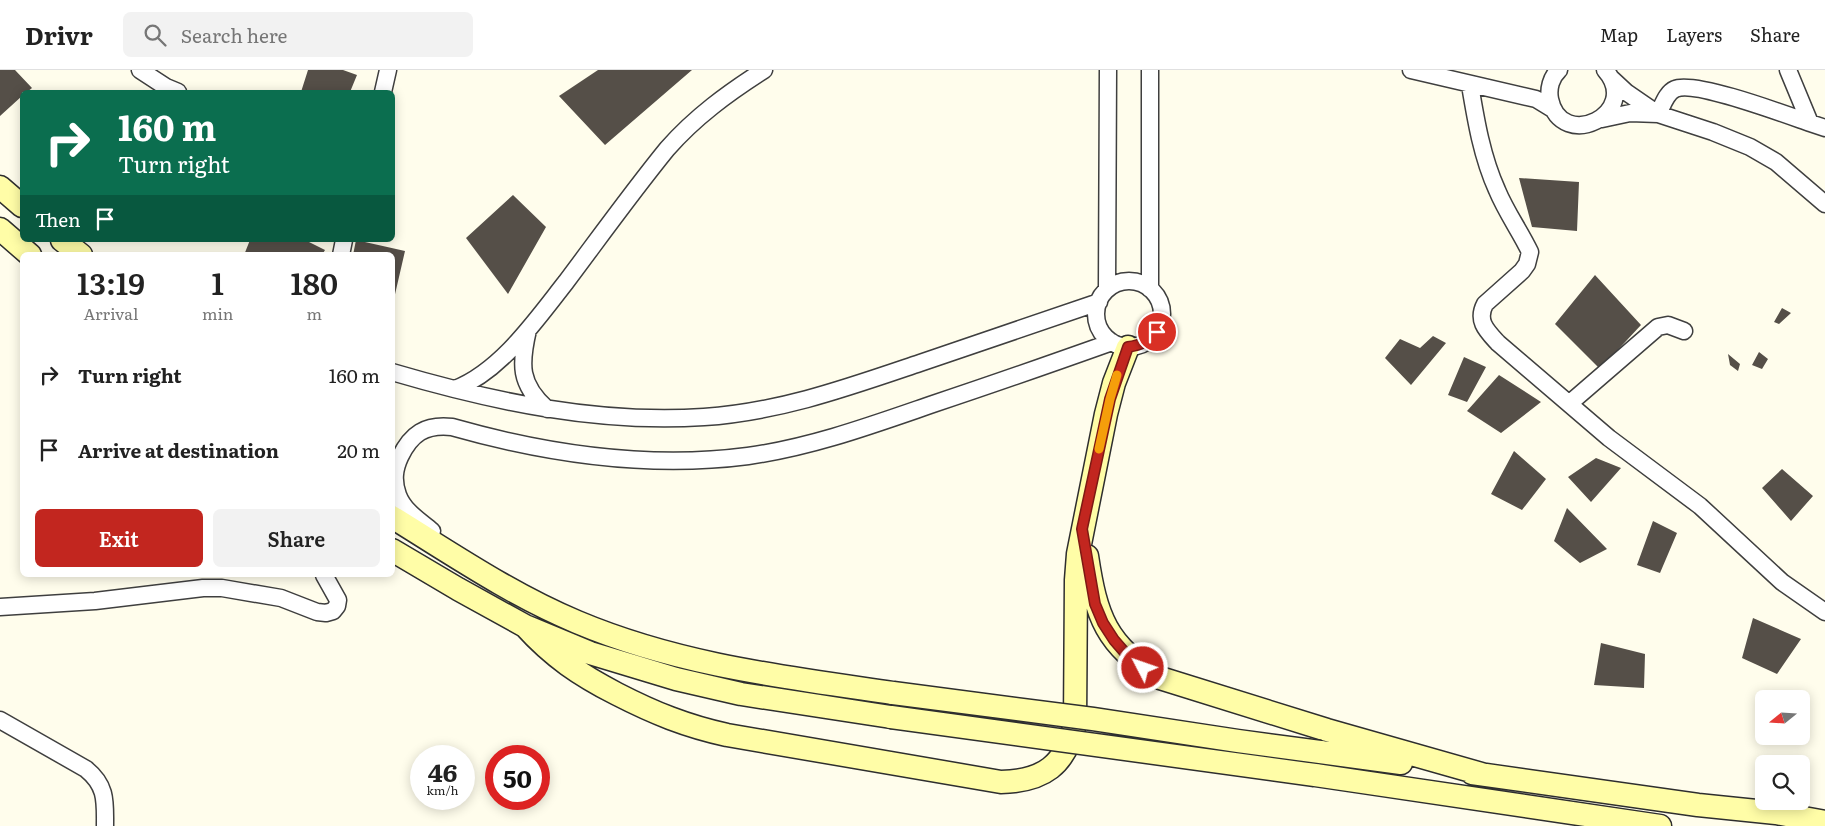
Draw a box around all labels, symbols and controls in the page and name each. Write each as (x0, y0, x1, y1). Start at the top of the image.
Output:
search box (123, 12, 473, 57)
text: Drivr (25, 17, 93, 52)
icon: search (141, 21, 169, 49)
text: Search here (181, 21, 287, 49)
text: Map (1600, 21, 1638, 48)
text: Layers (1666, 21, 1722, 48)
text: Share (1750, 21, 1800, 48)
text: 160 m (118, 100, 216, 152)
icon: right (35, 110, 100, 175)
text: Turn right (118, 147, 230, 180)
text: Then (35, 205, 81, 233)
icon: arrive (91, 205, 119, 233)
text: 13:19 (77, 260, 145, 304)
text: 1 (211, 260, 224, 304)
text: 180 (290, 260, 338, 304)
text: Arrival (84, 301, 138, 325)
text: min (202, 301, 233, 325)
text: m (306, 301, 322, 325)
pin (1136, 311, 1178, 353)
icon: arrive (1143, 318, 1171, 346)
icon: right (35, 361, 63, 389)
text: Turn right (78, 361, 182, 389)
text: 160 m (329, 361, 380, 389)
icon: arrive (35, 436, 63, 464)
text: Arrive at destination (78, 436, 279, 464)
text: 20 m (337, 436, 380, 464)
button: Exit (35, 509, 203, 567)
button: Share (213, 509, 380, 567)
position arrow (1116, 641, 1168, 693)
north arrow (1755, 690, 1810, 745)
map controls (1755, 690, 1810, 810)
speed limit sign: 50 (485, 745, 550, 810)
text: 46 (428, 753, 457, 790)
button: search (1755, 755, 1810, 810)
text: km/h (427, 781, 458, 799)

